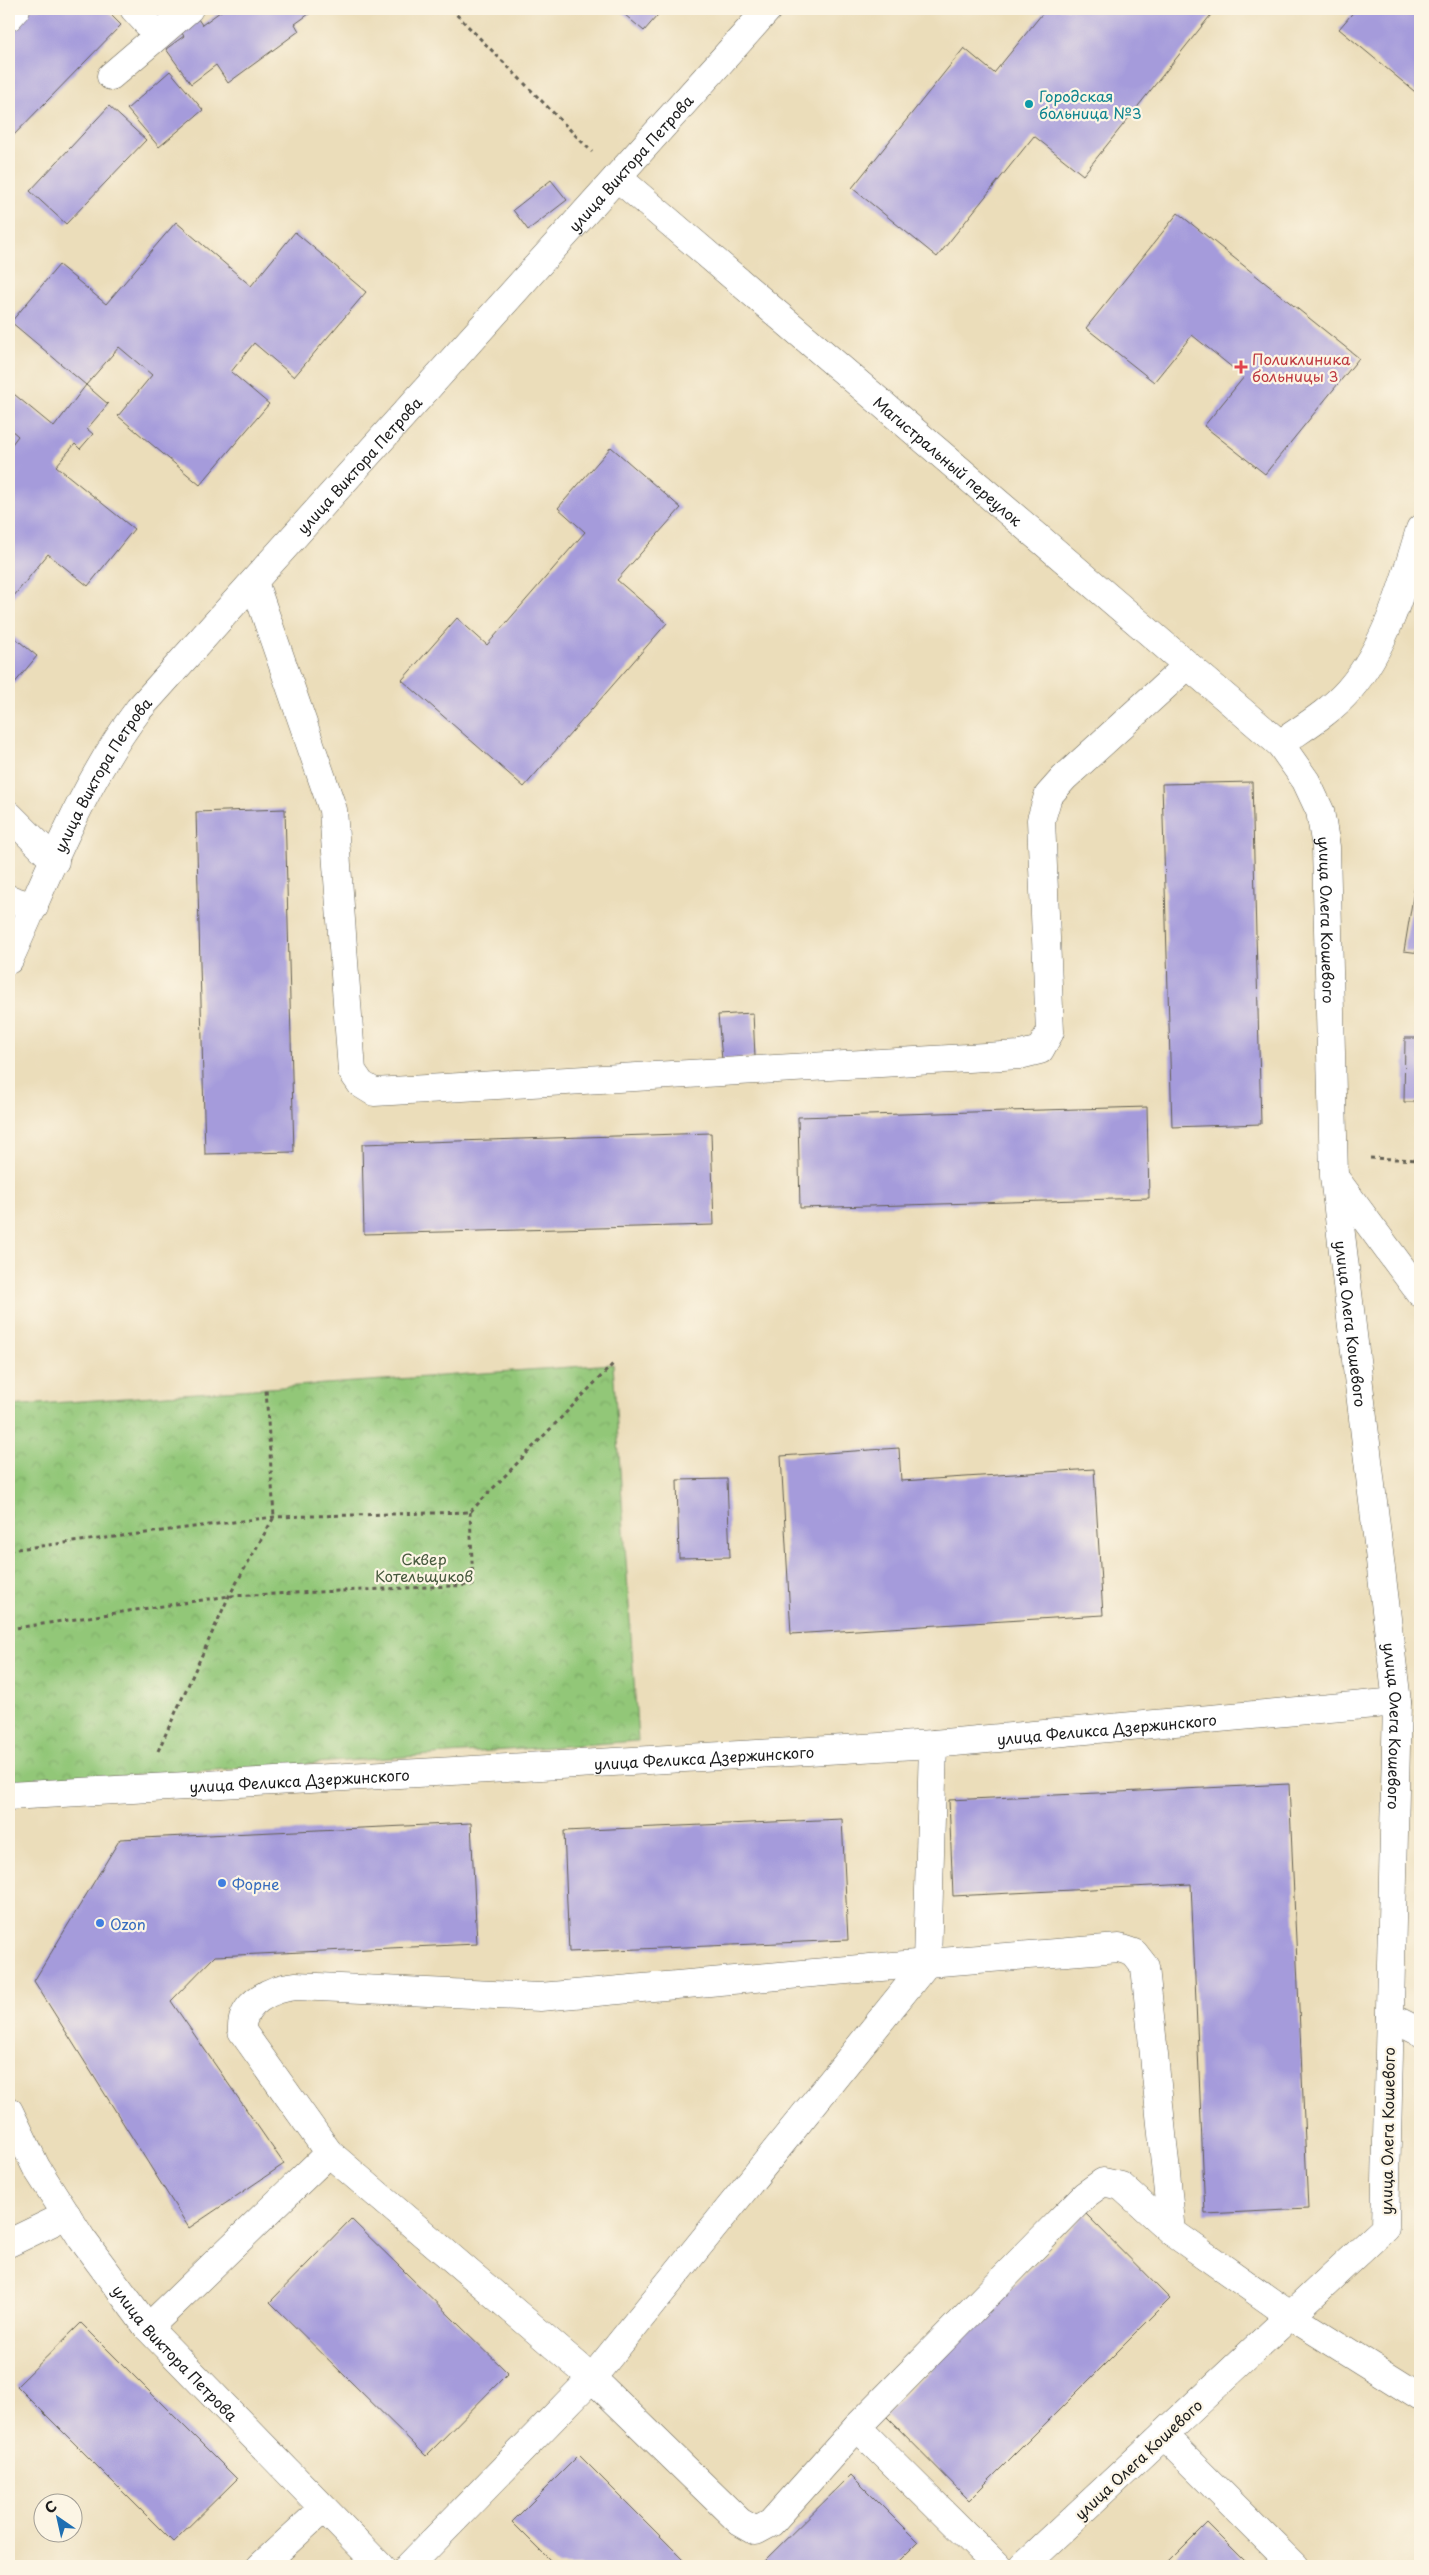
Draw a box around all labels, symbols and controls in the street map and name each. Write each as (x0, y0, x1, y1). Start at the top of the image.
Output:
place label: Городская больница №3 (1039, 84, 1142, 124)
street label: улица Виктора Петрова (562, 88, 698, 236)
marker: Городская больница №3 (1023, 98, 1035, 110)
place label: Поликлиника больницы 3 (1252, 347, 1351, 387)
marker: Поликлиника больницы 3 (1234, 360, 1248, 374)
street label: улица Виктора Петрова (291, 390, 427, 538)
street label: Магистральный переулок (869, 390, 1028, 531)
street label: улица Виктора Петрова (47, 691, 157, 856)
street label: улица Олега Кошевого (1313, 834, 1341, 1004)
street label: улица Олега Кошевого (1330, 1239, 1373, 1408)
park label: Сквер Котельщиков (375, 1547, 473, 1587)
street label: улица Олега Кошевого (1378, 1641, 1409, 1810)
street label: улица Феликса Дзержинского (996, 1707, 1218, 1750)
street label: улица Феликса Дзержинского (593, 1739, 815, 1775)
street label: улица Феликса Дзержинского (189, 1762, 410, 1797)
place label: Форне (232, 1872, 279, 1895)
marker: Форне (216, 1877, 228, 1889)
place label: Ozon (110, 1912, 146, 1935)
marker: Ozon (94, 1917, 106, 1929)
street label: улица Олега Кошевого (1374, 2047, 1400, 2215)
street label: улица Виктора Петрова (108, 2279, 244, 2426)
street label: улица Олега Кошевого (1069, 2393, 1207, 2525)
north arrow (32, 2492, 82, 2542)
text: С (40, 2495, 61, 2518)

